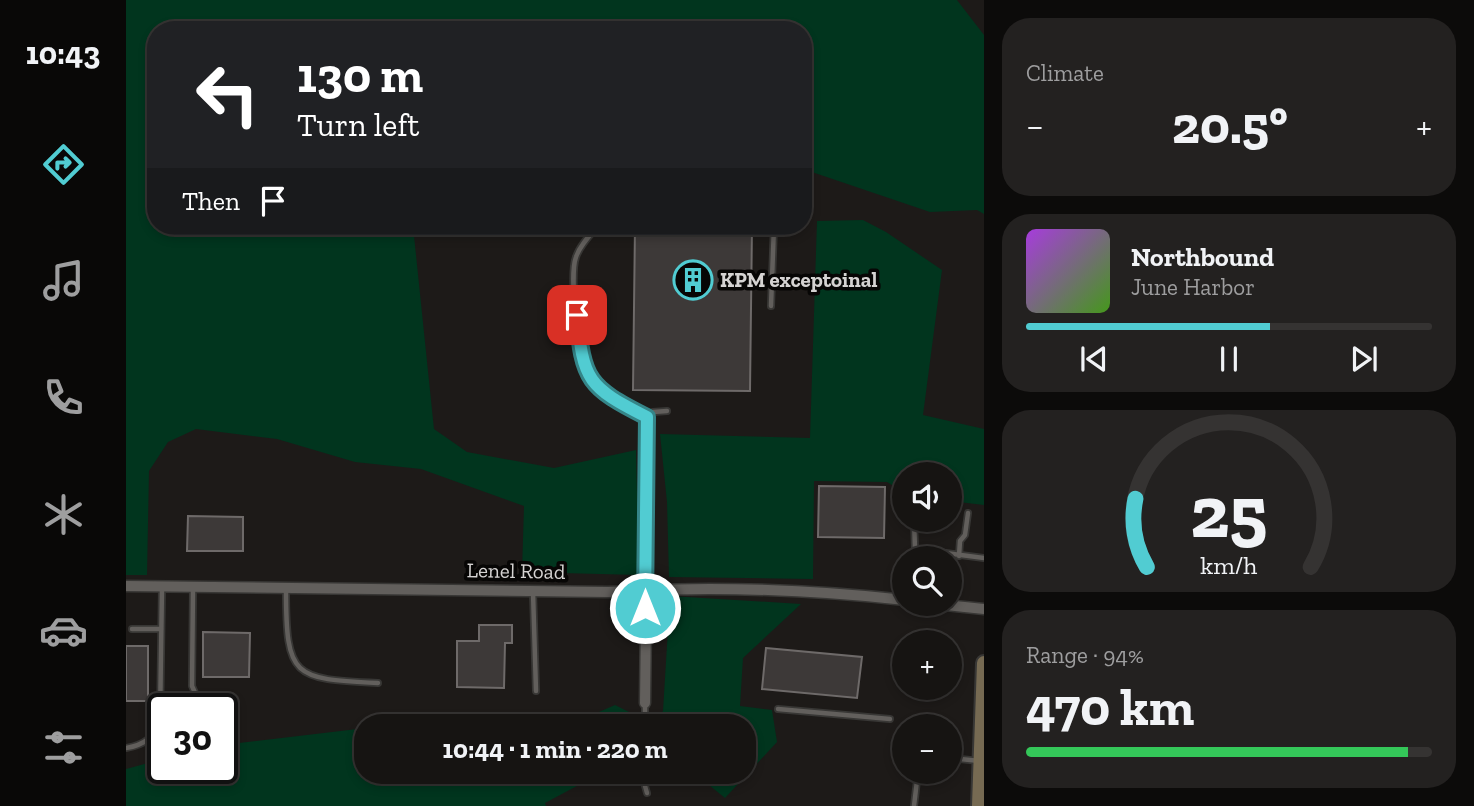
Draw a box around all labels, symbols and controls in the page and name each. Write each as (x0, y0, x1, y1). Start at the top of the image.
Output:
text: 10:43 (26, 34, 100, 72)
text: 130 m (297, 46, 423, 105)
icon: left (182, 49, 273, 140)
text: Climate (1026, 59, 1104, 87)
text: 20.5° (1172, 94, 1288, 156)
text: − (1026, 103, 1044, 149)
text: + (1416, 103, 1432, 149)
text: Turn left (297, 106, 419, 144)
icon: directions (39, 140, 88, 189)
icon: arrive (254, 182, 292, 220)
text: Then (182, 185, 240, 217)
text: Northbound (1131, 241, 1274, 273)
icon: music (39, 256, 88, 305)
building icon: KPM exceptoinal (672, 259, 714, 301)
place label: KPM exceptoinal (720, 267, 877, 292)
text: June Harbor (1131, 273, 1255, 301)
pin (547, 285, 607, 345)
icon: arrive (558, 296, 596, 334)
icon: previous (1075, 340, 1113, 378)
icon: pause (1210, 340, 1248, 378)
icon: next (1345, 340, 1383, 378)
icon: phone (39, 373, 88, 422)
map controls (892, 462, 962, 784)
button: sound (892, 462, 962, 532)
text: 25 (1190, 468, 1268, 556)
icon: climate (39, 490, 88, 539)
button: search (892, 546, 962, 616)
text: km/h (1200, 550, 1258, 580)
street label: Lenel Road (466, 557, 566, 584)
position arrow (608, 571, 682, 645)
icon: car (39, 606, 88, 655)
button: + (892, 630, 962, 700)
text: Range · 94% (1026, 641, 1144, 669)
text: 470 km (1026, 676, 1194, 738)
speed limit sign: 30 (147, 693, 238, 784)
button: − (892, 714, 962, 784)
icon: filters (39, 723, 88, 772)
text: 10:44 · 1 min · 220 m (443, 733, 667, 765)

